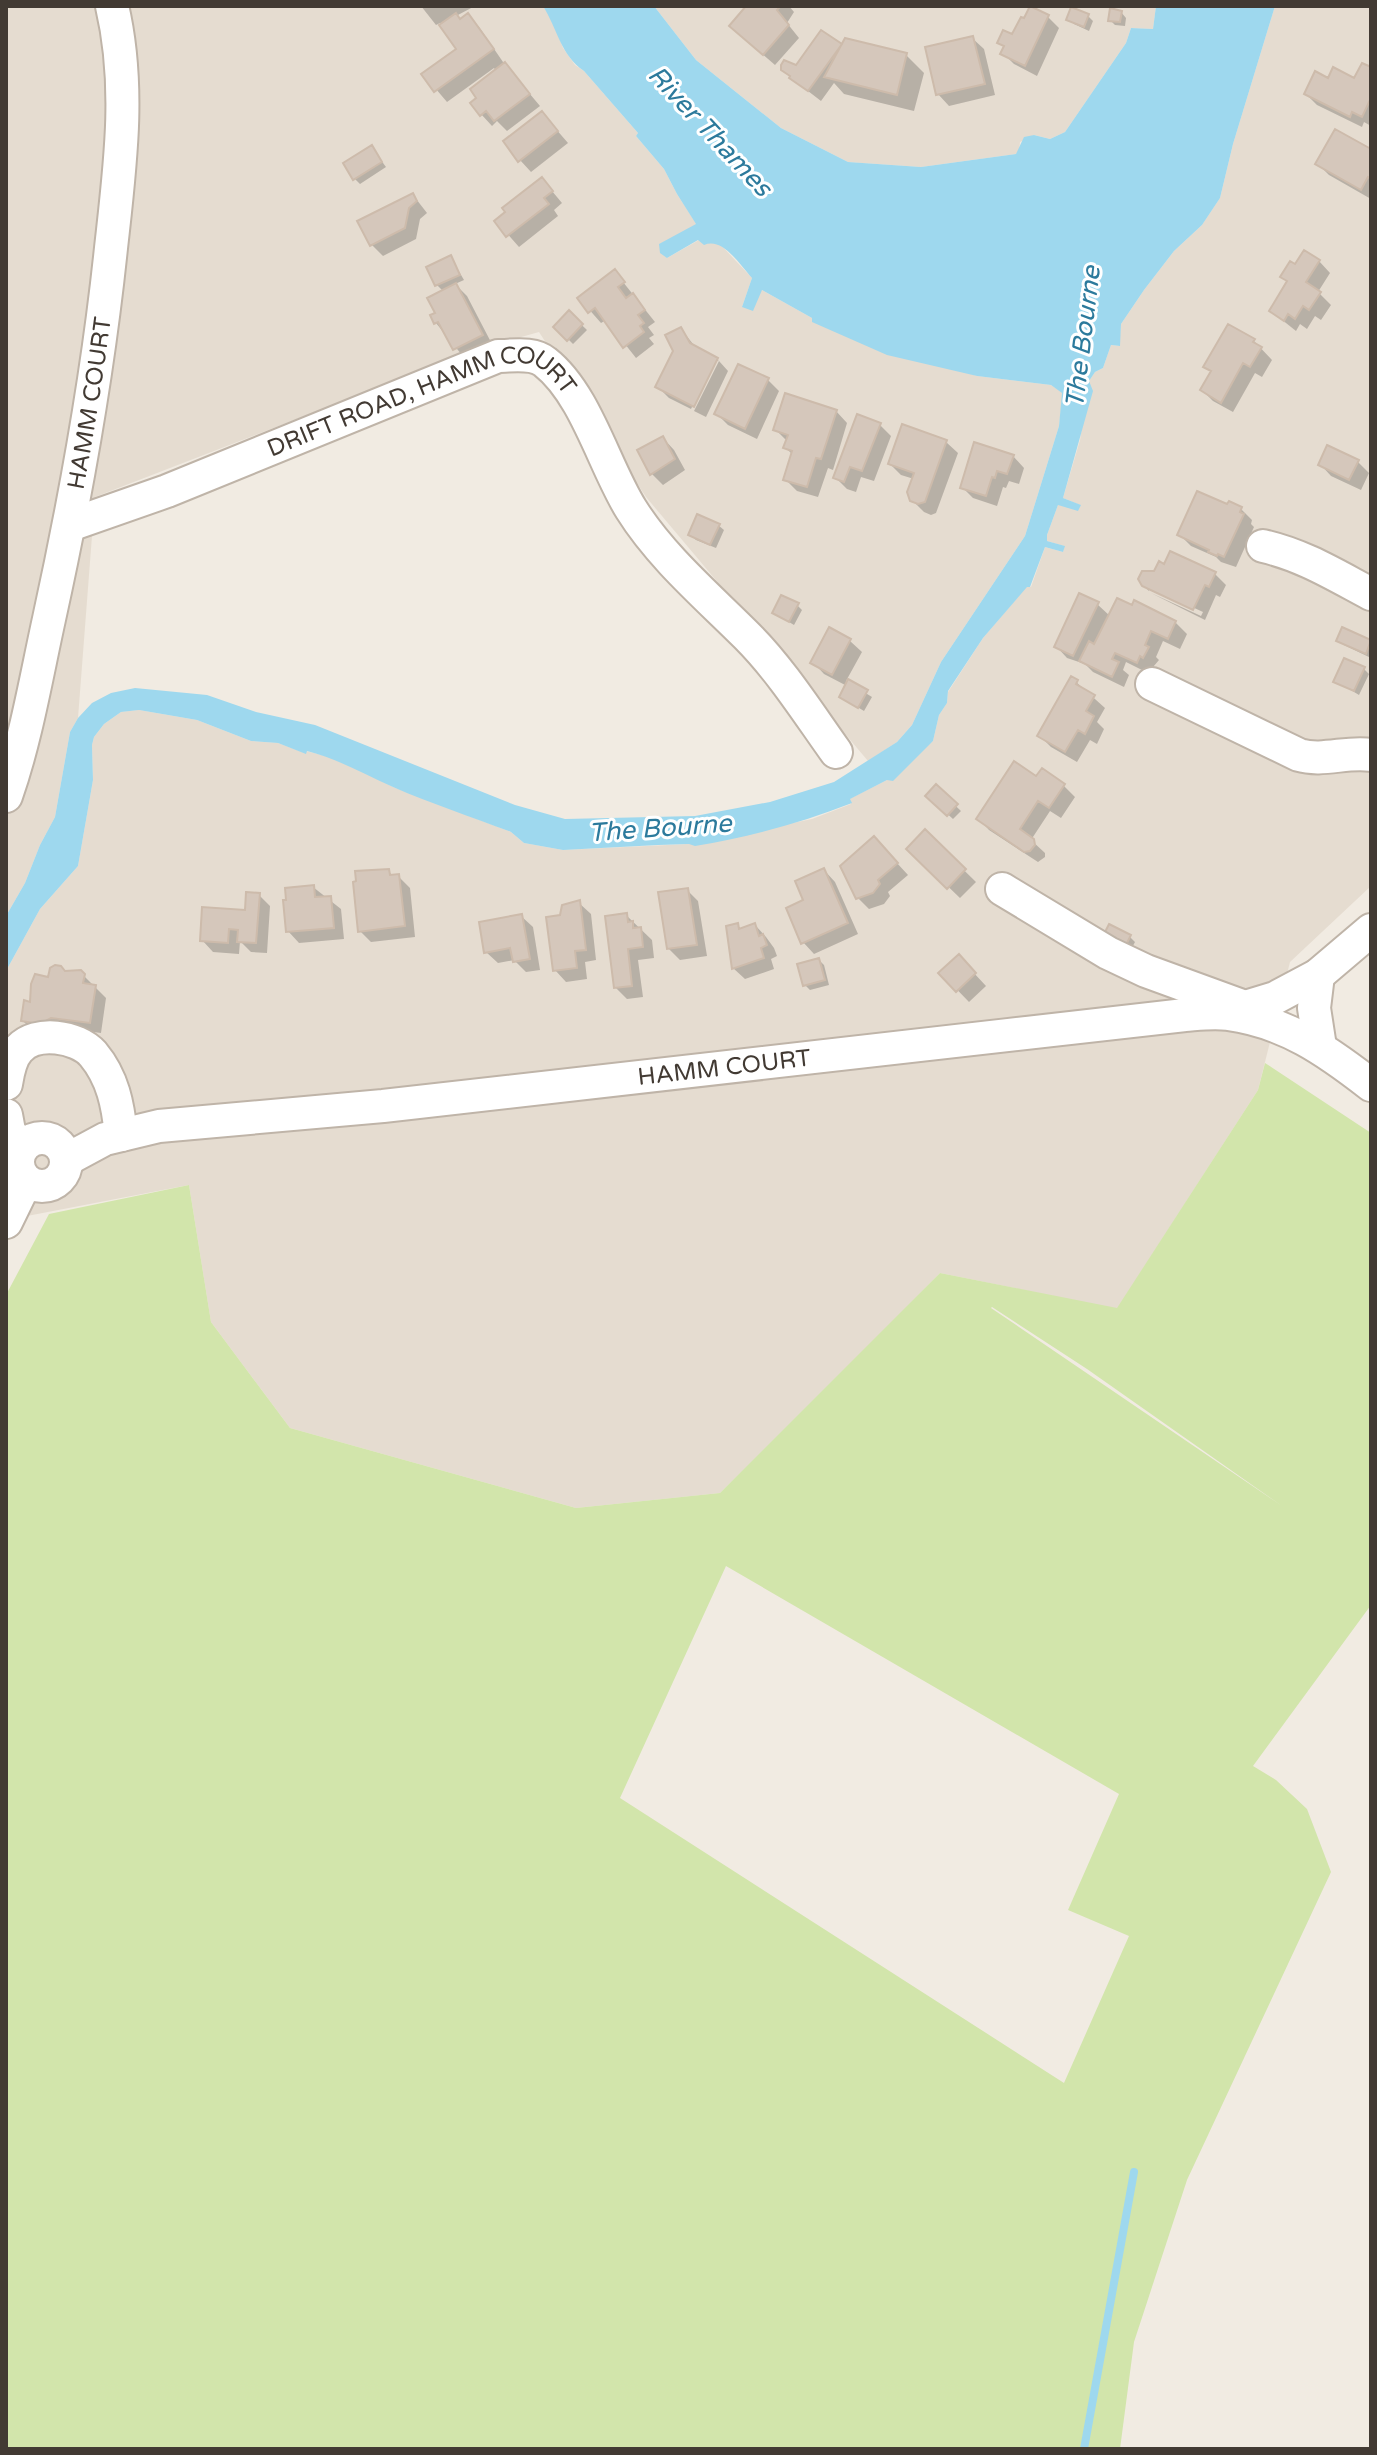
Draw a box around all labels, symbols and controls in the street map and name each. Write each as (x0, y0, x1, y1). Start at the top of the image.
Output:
water label: River Thames (642, 59, 779, 204)
water label: The Bourne (1059, 263, 1107, 410)
street label: HAMM COURT (61, 315, 117, 492)
street label: DRIFT ROAD, HAMM COURT (263, 340, 583, 463)
water label: The Bourne (588, 807, 734, 848)
street label: HAMM COURT (636, 1043, 813, 1092)

